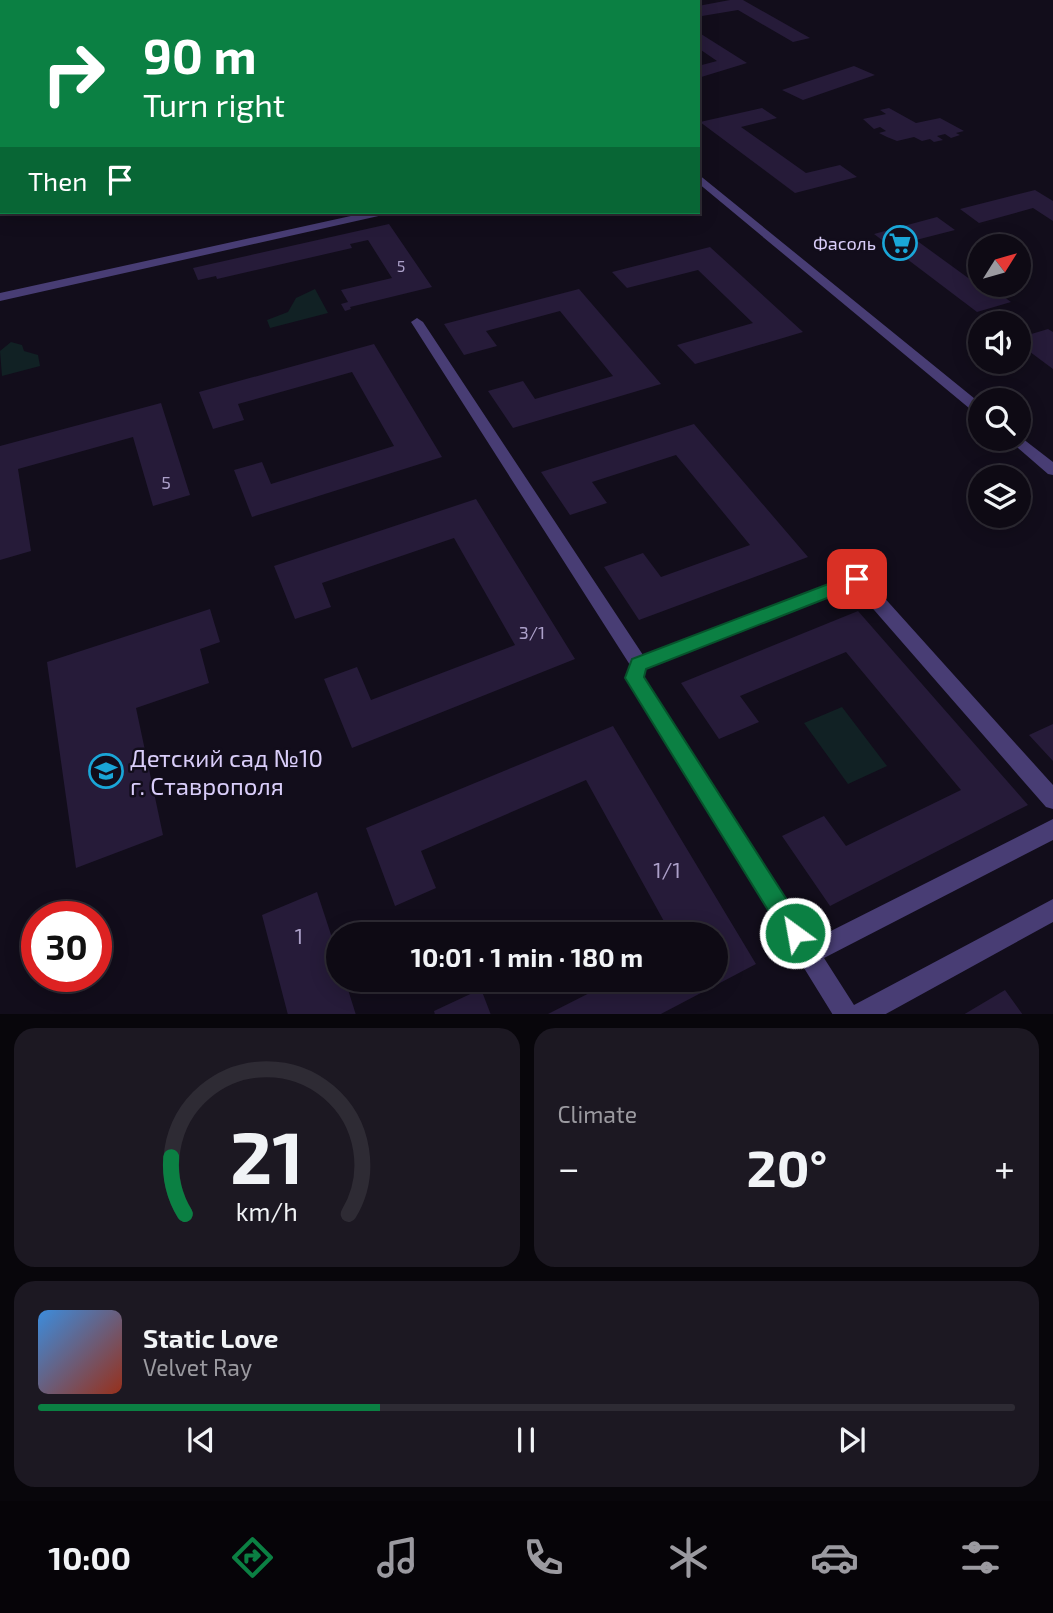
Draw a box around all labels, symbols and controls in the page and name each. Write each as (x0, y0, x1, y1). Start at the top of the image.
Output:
text: 90 m (143, 25, 257, 84)
icon: right (28, 28, 119, 119)
text: Turn right (143, 85, 285, 123)
icon: arrive (101, 161, 139, 199)
text: Then (28, 165, 87, 196)
supermarket icon: Фасоль (881, 224, 919, 262)
place label: Фасоль (813, 232, 876, 254)
north arrow (968, 234, 1031, 298)
map controls (968, 234, 1031, 528)
house number: 5 (397, 256, 405, 275)
button: sound (968, 311, 1031, 374)
button: search (968, 388, 1031, 451)
button: layers (968, 465, 1031, 528)
house number: 5 (161, 471, 171, 493)
pin (827, 549, 887, 609)
icon: arrive (838, 560, 876, 598)
house number: 3/1 (519, 621, 545, 643)
place label: Детский сад №10 г. Ставрополя (130, 743, 323, 800)
school or university icon: Детский сад №10 г. Ставрополя (87, 752, 125, 790)
house number: 1/1 (653, 857, 681, 882)
position arrow (758, 896, 832, 970)
speed limit sign: 30 (21, 901, 112, 992)
house number: 1 (295, 923, 303, 948)
text: 10:01 · 1 min · 180 m (411, 941, 643, 972)
text: Climate (558, 1100, 637, 1128)
text: 21 (230, 1111, 304, 1199)
text: 20° (746, 1135, 827, 1197)
text: − (558, 1144, 580, 1190)
text: + (994, 1144, 1015, 1190)
text: km/h (236, 1195, 298, 1225)
text: Static Love (143, 1322, 279, 1353)
text: Velvet Ray (143, 1353, 252, 1381)
icon: previous (182, 1421, 220, 1459)
icon: pause (507, 1421, 545, 1459)
icon: next (833, 1421, 871, 1459)
icon: directions (228, 1533, 277, 1582)
icon: music (373, 1533, 422, 1582)
icon: phone (519, 1533, 568, 1582)
icon: climate (664, 1533, 713, 1582)
icon: car (810, 1533, 859, 1582)
icon: filters (956, 1533, 1005, 1582)
text: 10:00 (48, 1538, 131, 1576)

